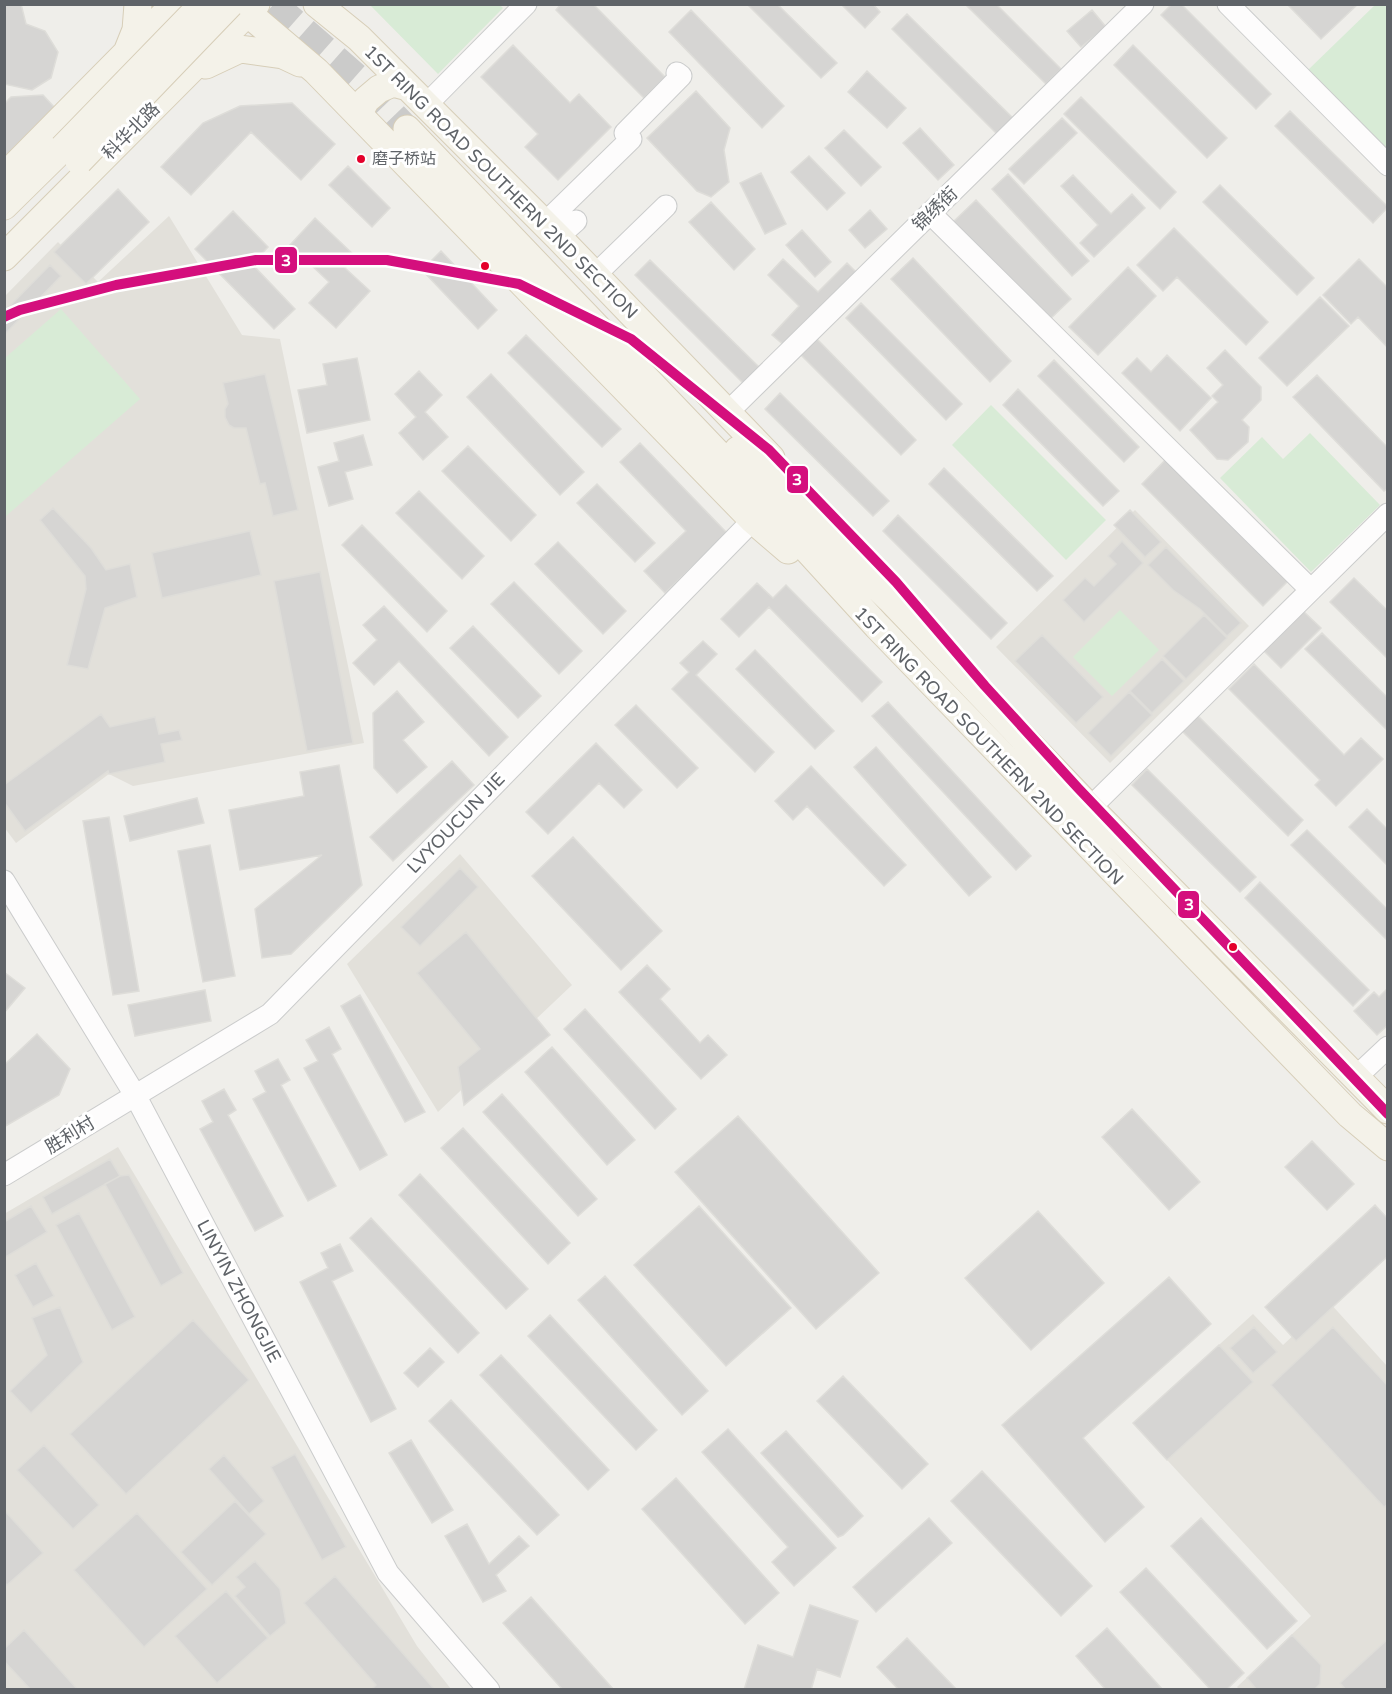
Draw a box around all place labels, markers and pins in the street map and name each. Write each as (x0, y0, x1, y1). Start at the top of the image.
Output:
place label: 磨子桥站 (372, 149, 436, 169)
marker: 磨子桥站 (355, 153, 367, 165)
unlabelled marker (479, 260, 491, 272)
unlabelled marker (1227, 941, 1239, 953)

